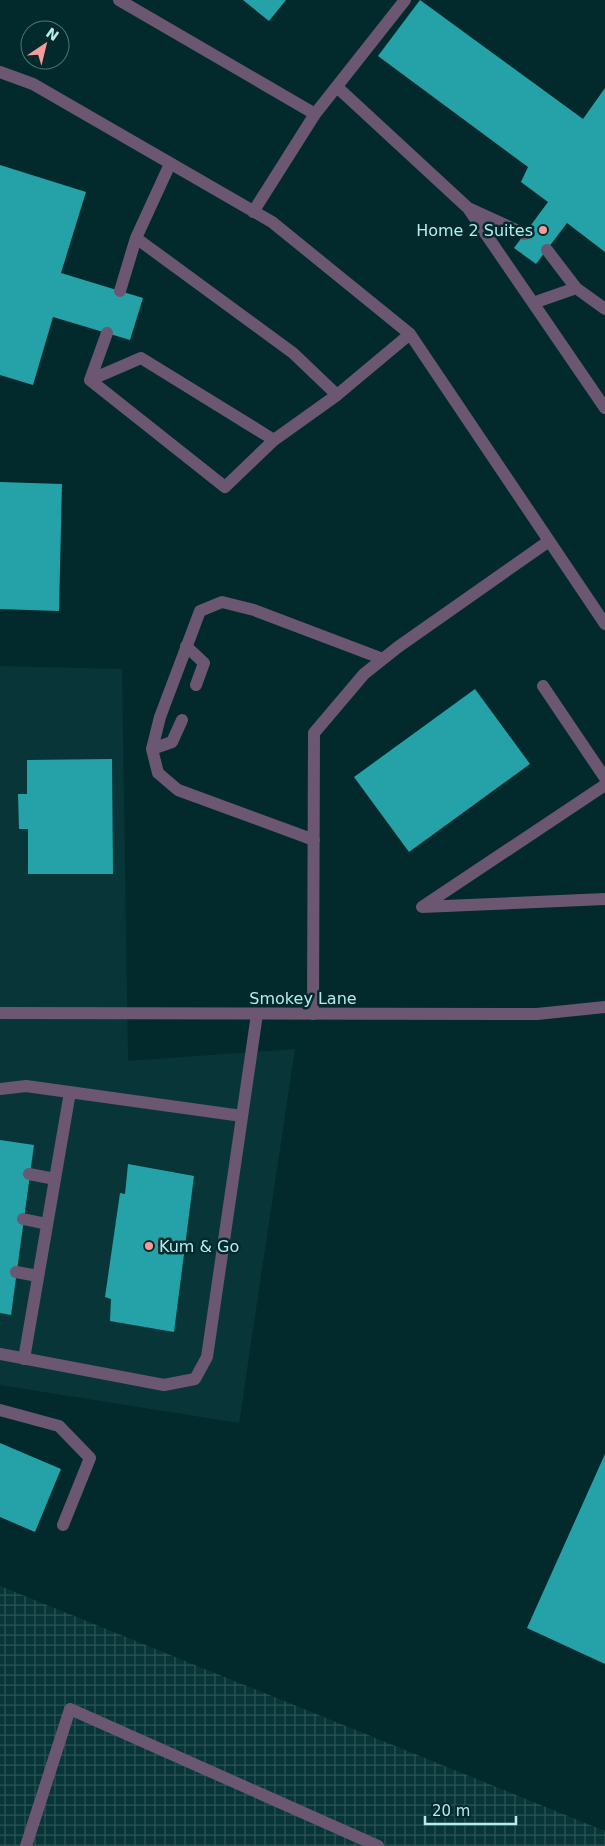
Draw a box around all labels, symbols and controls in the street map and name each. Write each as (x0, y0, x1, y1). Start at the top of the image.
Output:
north arrow (20, 20, 70, 70)
text: N (43, 24, 62, 44)
place label: Home 2 Suites (416, 221, 533, 240)
marker: Home 2 Suites (537, 224, 549, 236)
street label: Smokey Lane (249, 989, 357, 1008)
place label: Kum & Go (159, 1237, 239, 1256)
marker: Kum & Go (143, 1240, 155, 1252)
scale bar (425, 1794, 516, 1826)
text: 20 m (432, 1802, 470, 1820)

